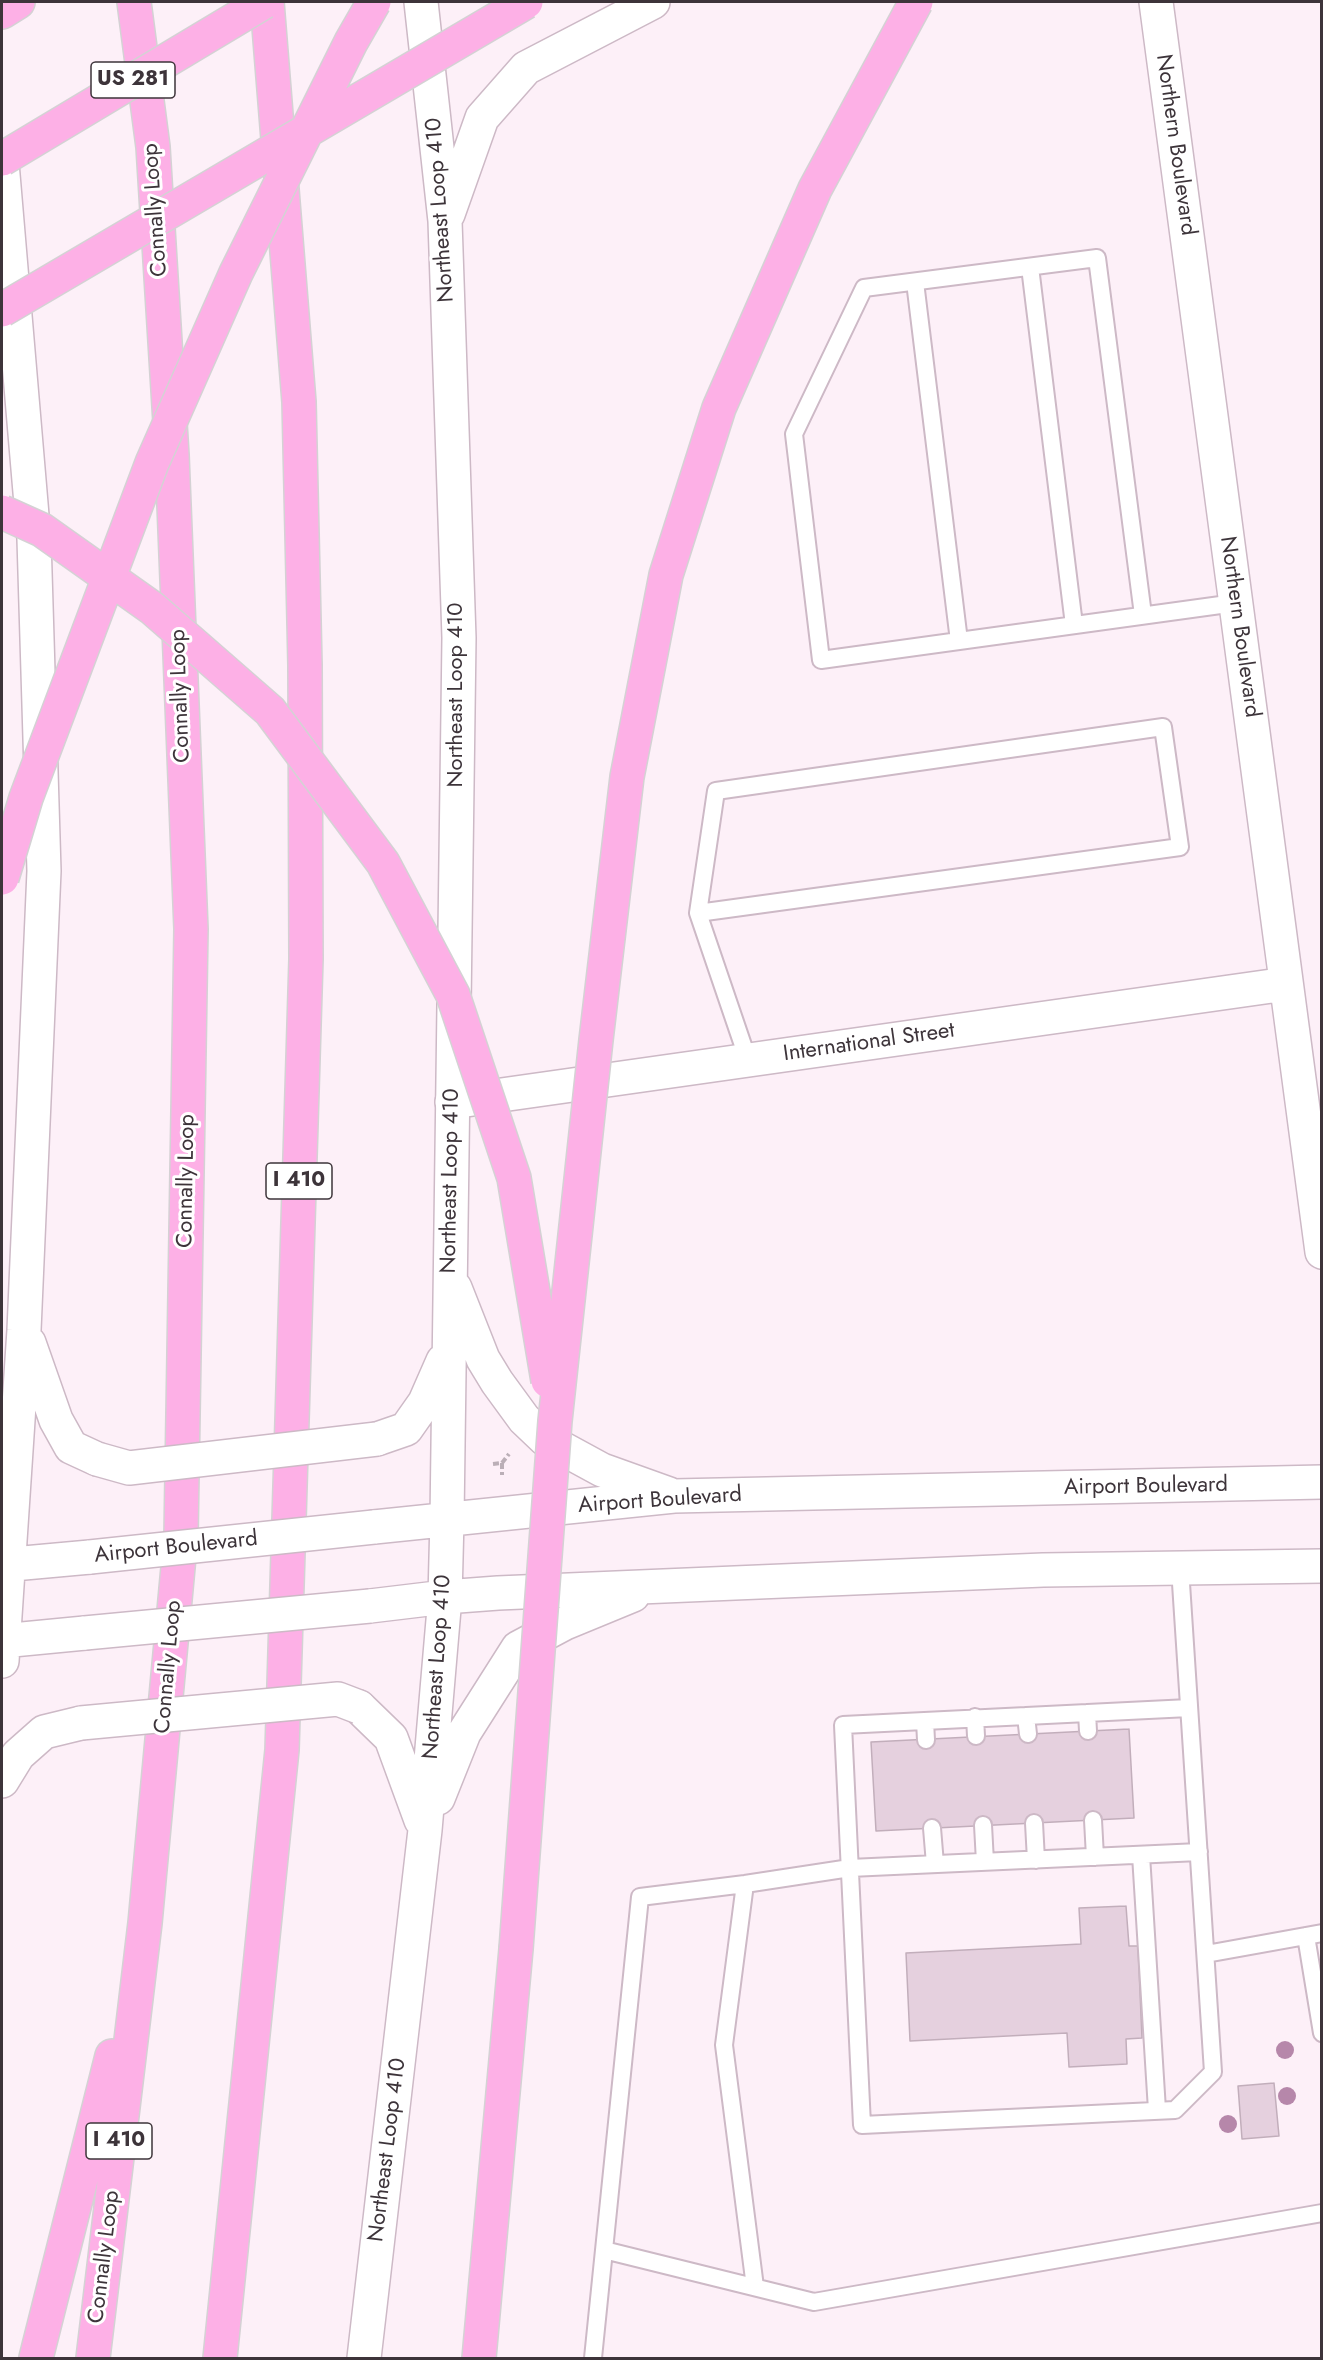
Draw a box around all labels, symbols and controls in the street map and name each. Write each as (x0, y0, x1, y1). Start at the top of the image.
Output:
street label: Northern Boulevard (1149, 53, 1201, 237)
road number: US 281 (91, 62, 175, 98)
street label: Northeast Loop 410 (421, 117, 461, 303)
street label: Connally Loop (138, 142, 174, 278)
street label: Northern Boulevard (1213, 535, 1265, 719)
street label: Northeast Loop 410 (444, 602, 470, 788)
street label: Connally Loop (165, 629, 197, 763)
street label: International Street (782, 1018, 956, 1068)
street label: Northeast Loop 410 (436, 1088, 466, 1274)
street label: Connally Loop (173, 1114, 201, 1248)
road number: I 410 (266, 1163, 332, 1199)
street label: Airport Boulevard (1064, 1472, 1228, 1502)
street label: Airport Boulevard (577, 1482, 743, 1520)
street label: Airport Boulevard (93, 1526, 259, 1570)
street label: Northeast Loop 410 (418, 1574, 458, 1760)
street label: Connally Loop (150, 1599, 188, 1735)
street label: Northeast Loop 410 (364, 2057, 412, 2243)
road number: I 410 (86, 2123, 152, 2159)
street label: Connally Loop (84, 2189, 126, 2325)

